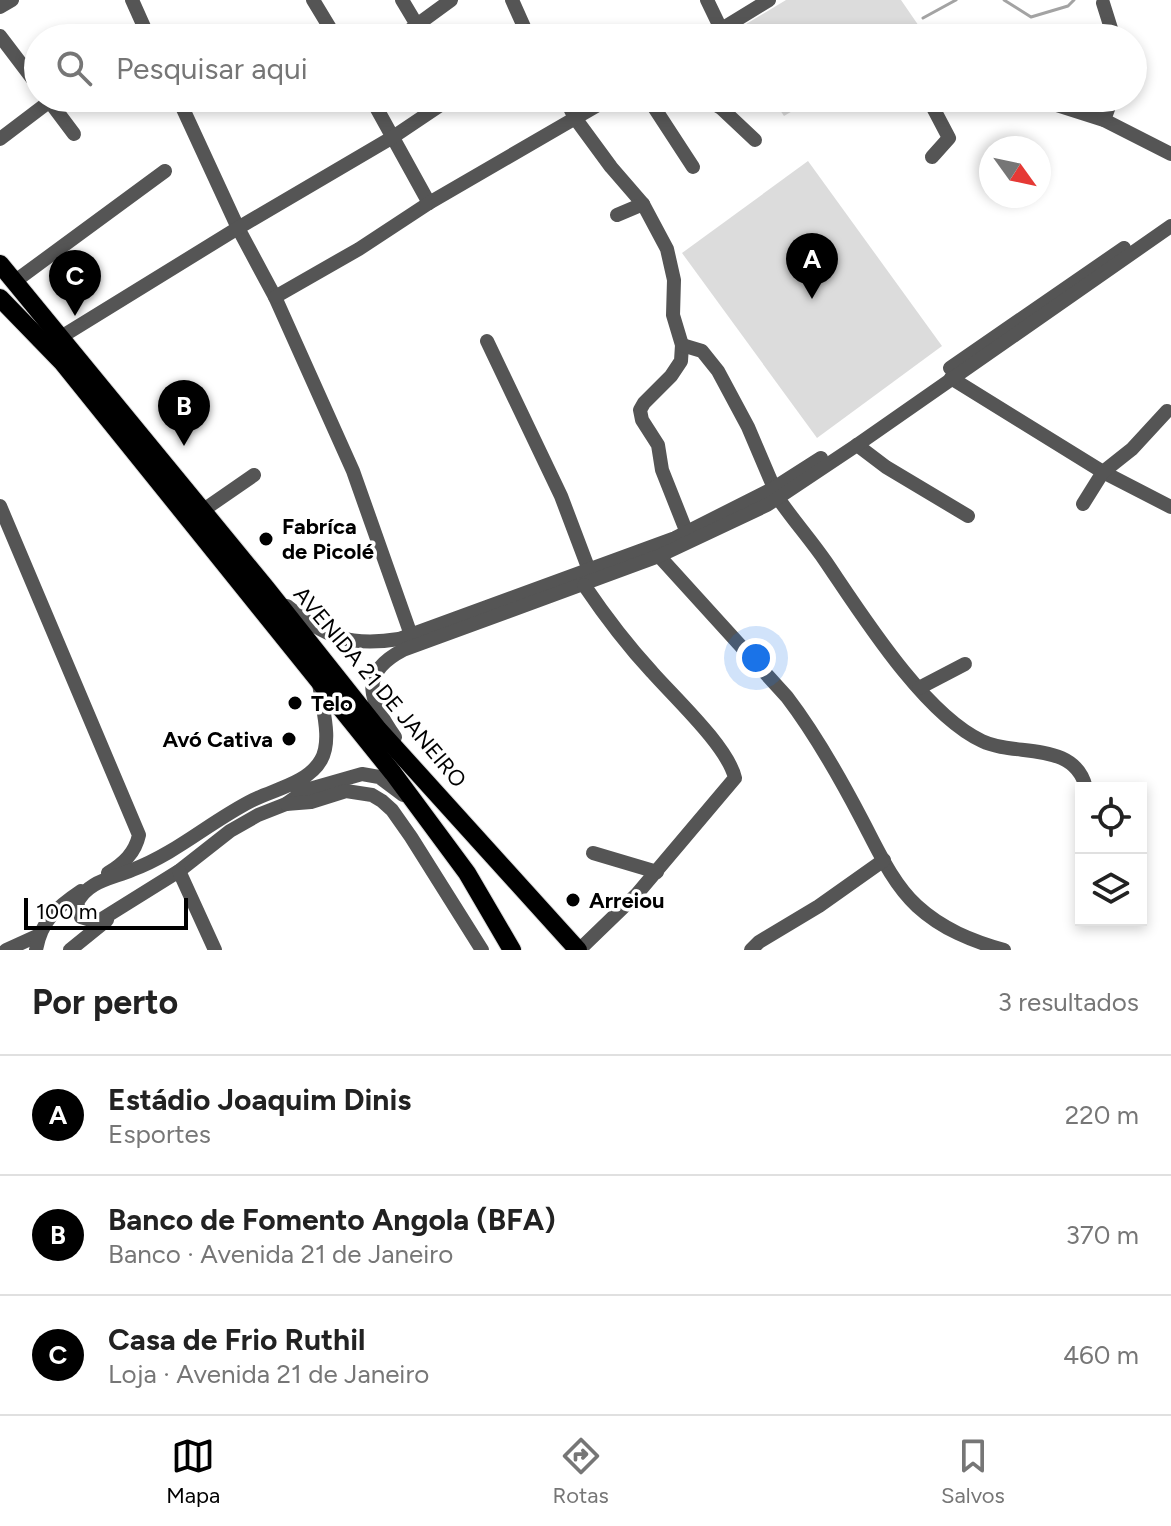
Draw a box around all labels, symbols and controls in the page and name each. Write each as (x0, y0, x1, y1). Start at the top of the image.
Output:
search box (24, 24, 1147, 112)
icon: search (52, 46, 96, 90)
text: Pesquisar aqui (116, 50, 308, 87)
north arrow (979, 136, 1051, 208)
pin: A (786, 233, 838, 299)
pin: C (49, 250, 101, 316)
pin: B (158, 380, 210, 446)
place label: Fabríca de Picolé (282, 513, 374, 565)
marker: Fabríca de Picolé (257, 530, 275, 548)
street label: AVENIDA 21 DE JANEIRO (288, 581, 472, 793)
your location (736, 638, 776, 678)
place label: Telo (311, 690, 353, 717)
marker: Telo (286, 694, 304, 712)
place label: Avó Cativa (162, 726, 273, 753)
marker: Avó Cativa (280, 730, 298, 748)
map controls (1075, 782, 1147, 926)
button: locate (1075, 782, 1147, 854)
button: layers (1075, 854, 1147, 926)
place label: Arreiou (589, 887, 665, 914)
marker: Arreiou (564, 891, 582, 909)
scale bar (24, 894, 188, 930)
text: 100 m (36, 898, 97, 925)
text: Por perto (32, 982, 178, 1023)
text: 3 resultados (998, 986, 1139, 1018)
text: Estádio Joaquim Dinis (108, 1081, 411, 1118)
text: A (49, 1099, 67, 1131)
text: 220 m (1065, 1099, 1139, 1131)
text: Esportes (108, 1118, 211, 1150)
text: Banco de Fomento Angola (BFA) (108, 1201, 556, 1238)
text: B (50, 1219, 66, 1251)
text: 370 m (1066, 1219, 1139, 1251)
text: Banco · Avenida 21 de Janeiro (108, 1238, 453, 1270)
text: Casa de Frio Ruthil (108, 1321, 365, 1358)
text: C (49, 1339, 67, 1371)
text: 460 m (1063, 1339, 1139, 1371)
text: Loja · Avenida 21 de Janeiro (108, 1358, 429, 1390)
tab: Mapa (166, 1434, 220, 1509)
tab: Rotas (553, 1434, 609, 1509)
tab: Salvos (941, 1434, 1005, 1509)

